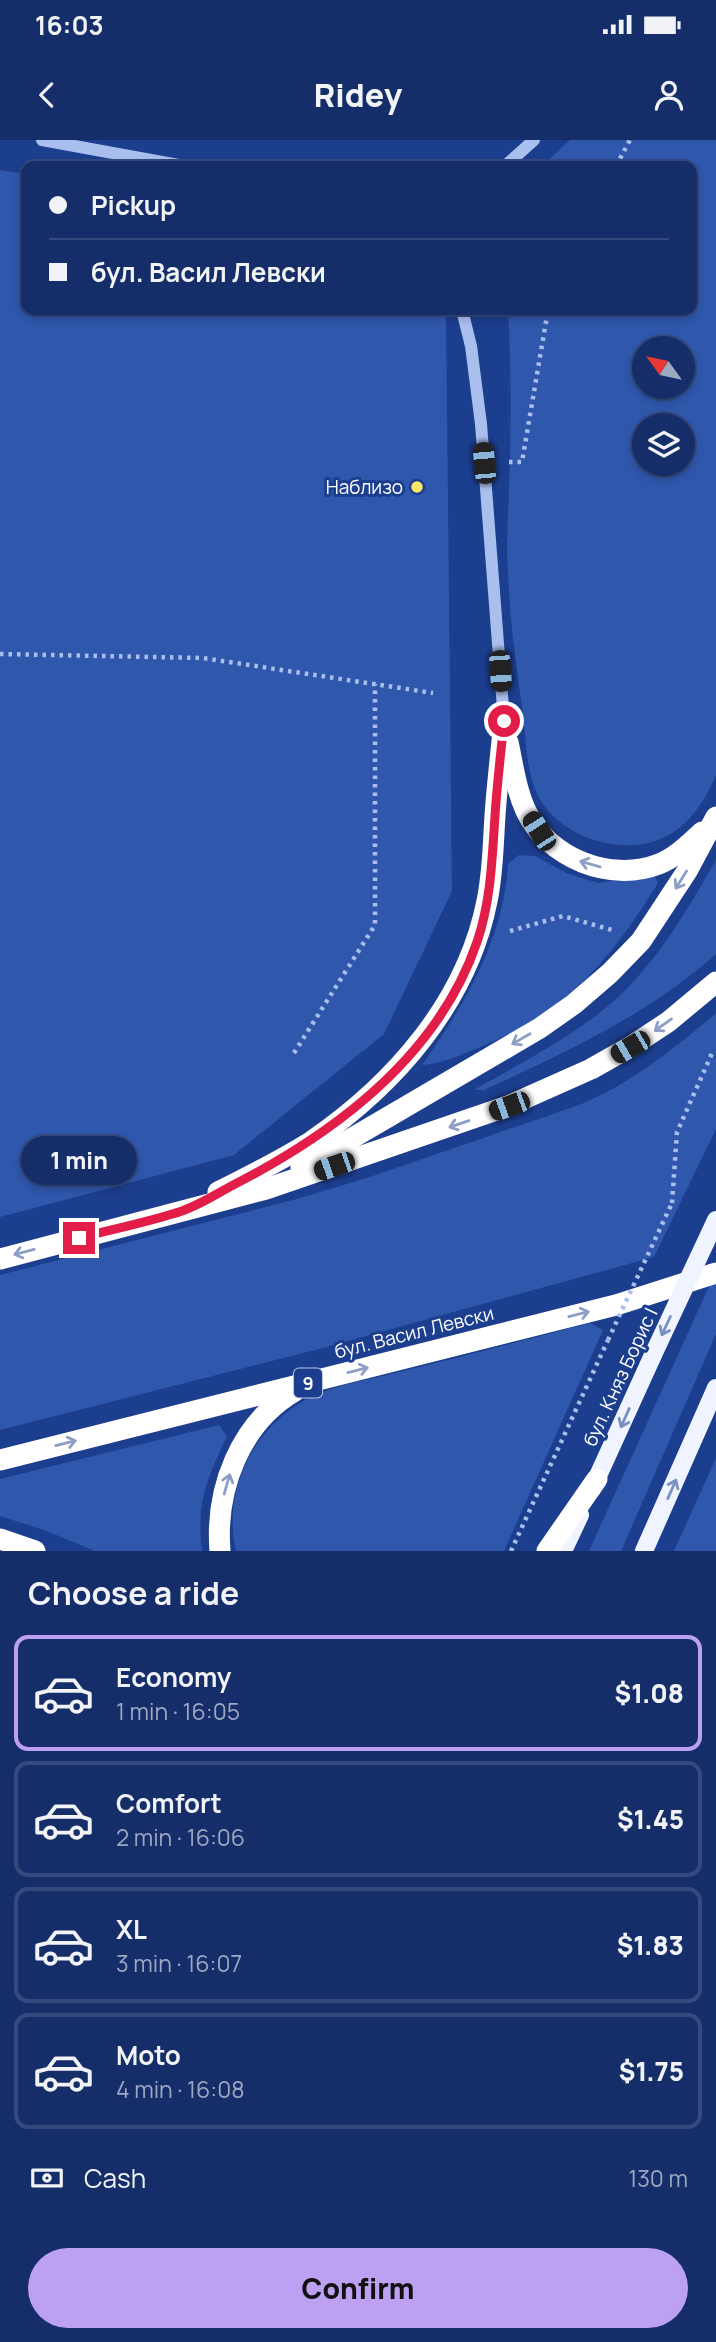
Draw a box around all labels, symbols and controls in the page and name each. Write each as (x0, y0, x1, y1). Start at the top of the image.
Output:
text: 16:03 (35, 7, 104, 43)
text: Ridey (314, 73, 402, 117)
icon: back (28, 76, 66, 114)
icon: person (650, 76, 688, 114)
text: Pickup (91, 187, 176, 223)
text: бул. Васил Левски (91, 254, 326, 290)
north arrow (632, 336, 695, 399)
map controls (632, 336, 695, 476)
button: layers (632, 413, 695, 476)
car (472, 441, 497, 485)
place label: Наблизо (326, 474, 403, 500)
marker: Наблизо (409, 479, 425, 495)
car (489, 649, 512, 693)
route start (488, 705, 520, 737)
car (519, 808, 560, 854)
one-way arrow (579, 857, 602, 870)
one-way arrow (673, 870, 687, 890)
one-way arrow (654, 1018, 673, 1032)
car (607, 1027, 654, 1067)
one-way arrow (512, 1032, 532, 1046)
car (486, 1089, 533, 1123)
one-way arrow (449, 1119, 471, 1131)
callout: 1 min (21, 1136, 137, 1186)
text: 1 min (50, 1144, 108, 1176)
car (311, 1149, 358, 1183)
route end (63, 1222, 95, 1254)
one-way arrow (13, 1247, 35, 1260)
street label: бул. Васил Левски (332, 1300, 496, 1364)
street label: бул. Княз Борис I (577, 1304, 663, 1450)
one-way arrow (567, 1307, 590, 1320)
one-way arrow (659, 1315, 672, 1336)
one-way arrow (346, 1363, 369, 1376)
road number: 9 (294, 1368, 322, 1398)
one-way arrow (617, 1407, 630, 1428)
one-way arrow (54, 1436, 77, 1449)
one-way arrow (221, 1473, 234, 1495)
one-way arrow (666, 1478, 679, 1500)
text: Choose a ride (28, 1571, 239, 1615)
text: Economy (116, 1659, 231, 1695)
icon: car (32, 1662, 95, 1725)
text: $1.08 (615, 1675, 684, 1711)
text: 1 min · 16:05 (116, 1695, 240, 1727)
text: Comfort (116, 1785, 222, 1821)
icon: car (32, 1788, 95, 1851)
text: $1.45 (617, 1801, 684, 1837)
text: 2 min · 16:06 (116, 1821, 245, 1853)
text: XL (116, 1911, 147, 1947)
icon: car (32, 1914, 95, 1977)
text: $1.83 (617, 1927, 684, 1963)
text: 3 min · 16:07 (116, 1947, 242, 1979)
text: Moto (116, 2037, 181, 2073)
icon: car (32, 2040, 95, 2103)
text: $1.75 (619, 2053, 684, 2089)
text: 4 min · 16:08 (116, 2073, 245, 2105)
icon: cash (28, 2159, 66, 2197)
text: Cash (84, 2160, 146, 2196)
text: 130 m (628, 2162, 688, 2194)
button: Confirm (28, 2248, 688, 2328)

